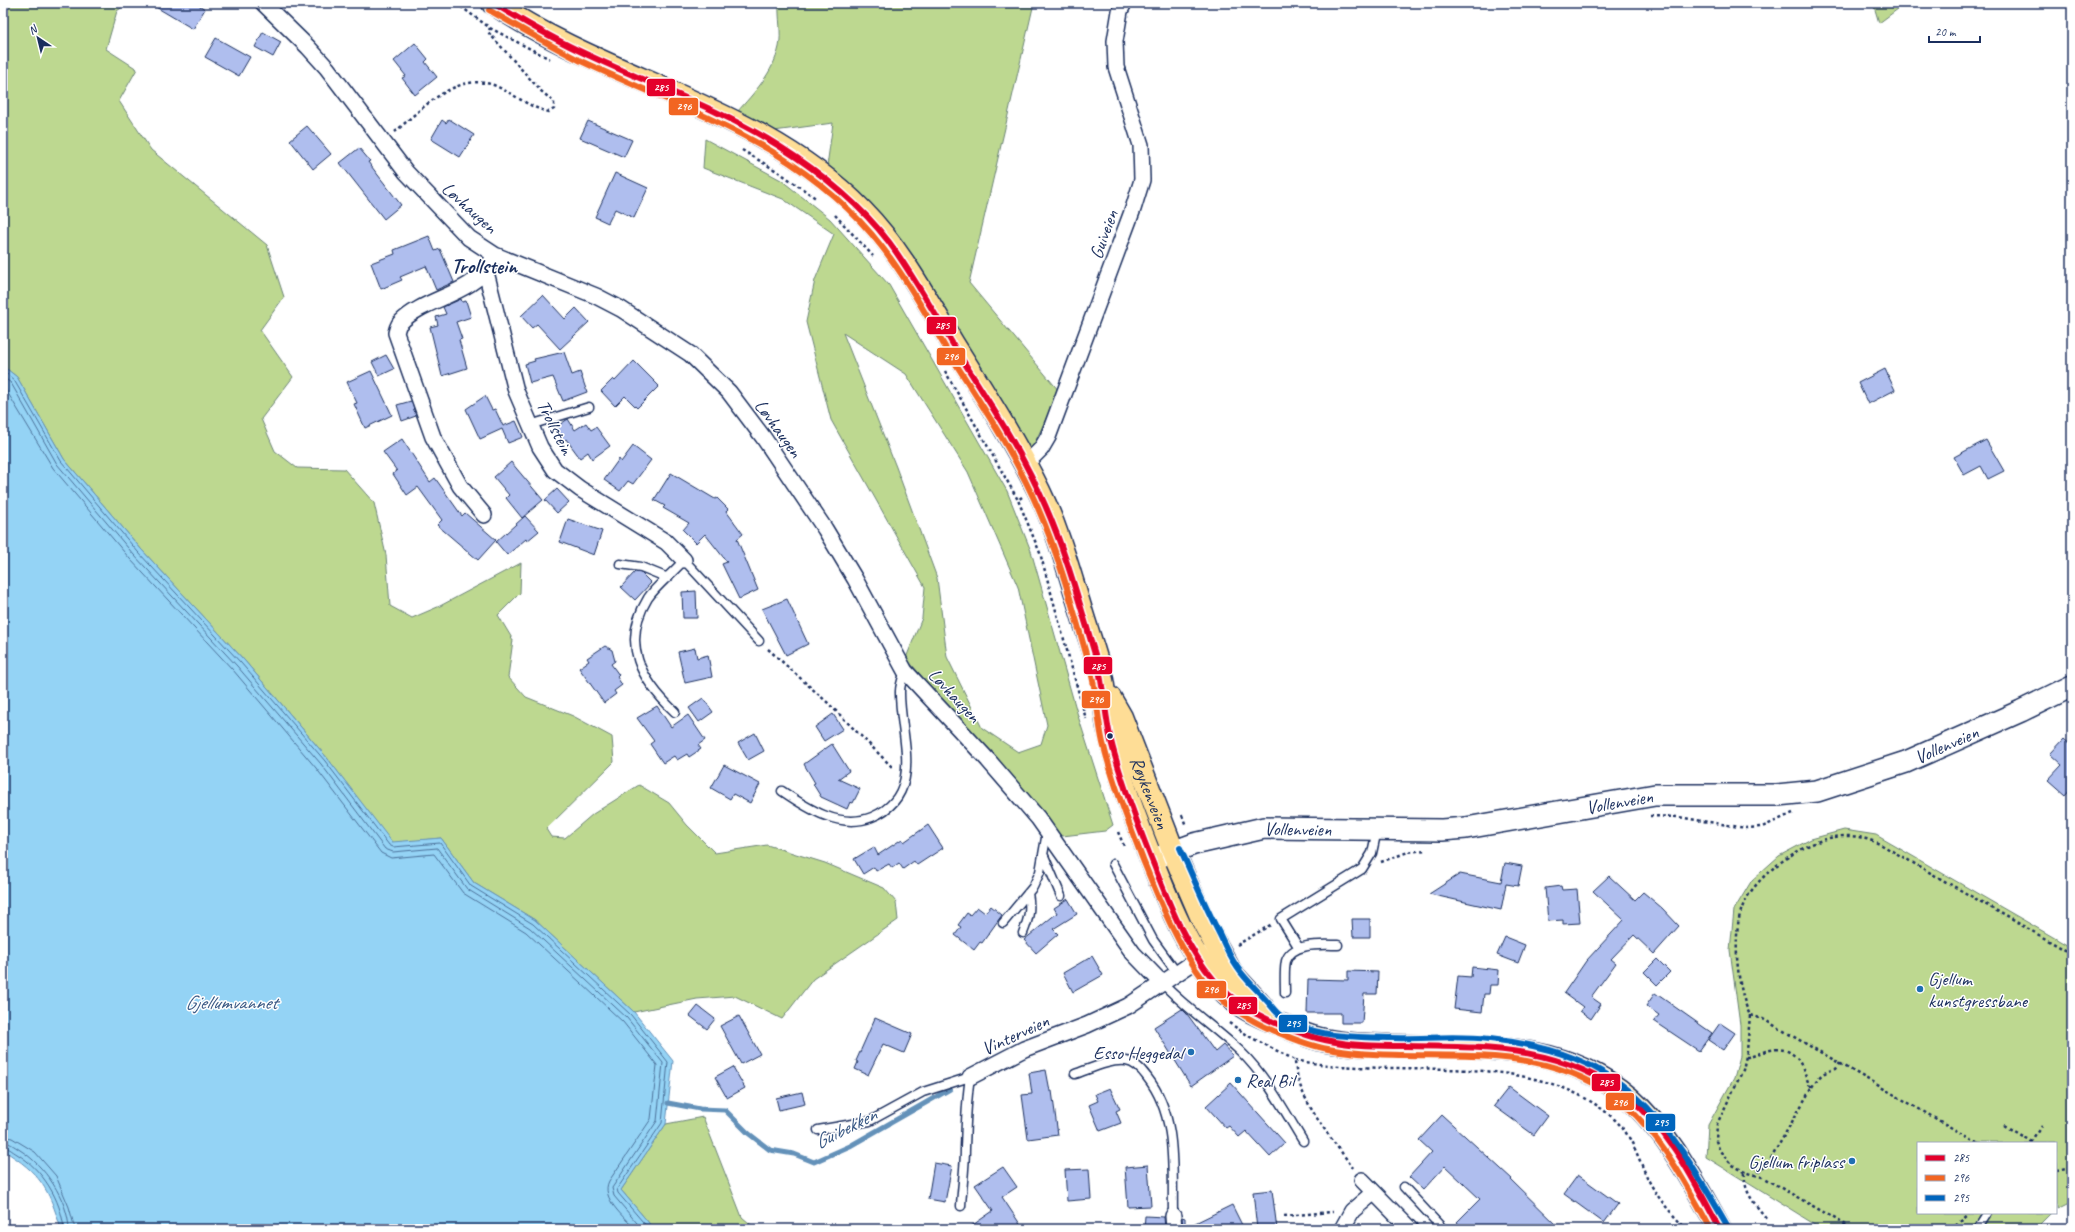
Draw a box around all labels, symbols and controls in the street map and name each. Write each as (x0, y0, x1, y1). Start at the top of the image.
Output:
north arrow (18, 18, 58, 58)
scale bar (1929, 18, 1980, 44)
text: N (25, 21, 41, 37)
text: 20 m (1935, 24, 1957, 40)
line badge: 285 (646, 78, 676, 97)
text: 285 (654, 80, 670, 94)
line badge: 296 (668, 97, 699, 116)
text: 296 (677, 99, 692, 113)
street label: Løvhaugen (437, 177, 502, 239)
street label: Guiveien (1084, 206, 1124, 262)
district label: Trollstein (451, 253, 518, 279)
line badge: 285 (926, 316, 957, 335)
text: 285 (935, 318, 951, 332)
line badge: 296 (936, 347, 966, 366)
text: 296 (944, 349, 959, 363)
street label: Løvhaugen (749, 395, 808, 463)
street label: Trollstein (531, 396, 580, 460)
line badge: 285 (1083, 656, 1113, 675)
text: 285 (1091, 659, 1107, 673)
street label: Løvhaugen (923, 663, 986, 729)
line badge: 296 (1081, 690, 1111, 709)
text: 296 (1089, 692, 1104, 706)
street label: Vollenveien (1911, 720, 1983, 770)
unlabelled marker (1105, 731, 1115, 741)
street label: Røykenveien (1124, 753, 1174, 833)
street label: Vollenveien (1584, 785, 1655, 820)
street label: Vollenveien (1264, 817, 1332, 842)
place label: Gjellum kunstgressbane (1928, 967, 2029, 1013)
line badge: 296 (1196, 980, 1227, 999)
text: 296 (1204, 982, 1219, 996)
marker: Gjellum kunstgressbane (1915, 984, 1925, 994)
water label: Gjellumvannet (185, 990, 281, 1015)
line badge: 285 (1228, 996, 1258, 1015)
text: 285 (1236, 998, 1252, 1012)
street label: Vinterveien (978, 1009, 1053, 1061)
line badge: 295 (1278, 1014, 1308, 1033)
text: 295 (1286, 1016, 1301, 1030)
place label: Esso Heggedal (1093, 1041, 1187, 1065)
marker: Esso Heggedal (1186, 1047, 1196, 1057)
place label: Real Bil (1246, 1069, 1298, 1093)
line badge: 285 (1591, 1073, 1621, 1092)
marker: Real Bil (1233, 1075, 1243, 1085)
text: 285 (1599, 1075, 1615, 1089)
line badge: 296 (1605, 1092, 1635, 1111)
text: 296 (1613, 1095, 1628, 1109)
water label: Guibekken (810, 1101, 882, 1155)
line badge: 295 (1645, 1113, 1676, 1132)
text: 295 (1654, 1115, 1669, 1129)
legend (1917, 1142, 2057, 1214)
place label: Gjellum friplass (1748, 1150, 1847, 1174)
text: 285 (1953, 1150, 1970, 1166)
marker: Gjellum friplass (1847, 1156, 1857, 1166)
text: 296 (1953, 1170, 1970, 1186)
text: 295 (1953, 1190, 1970, 1206)

